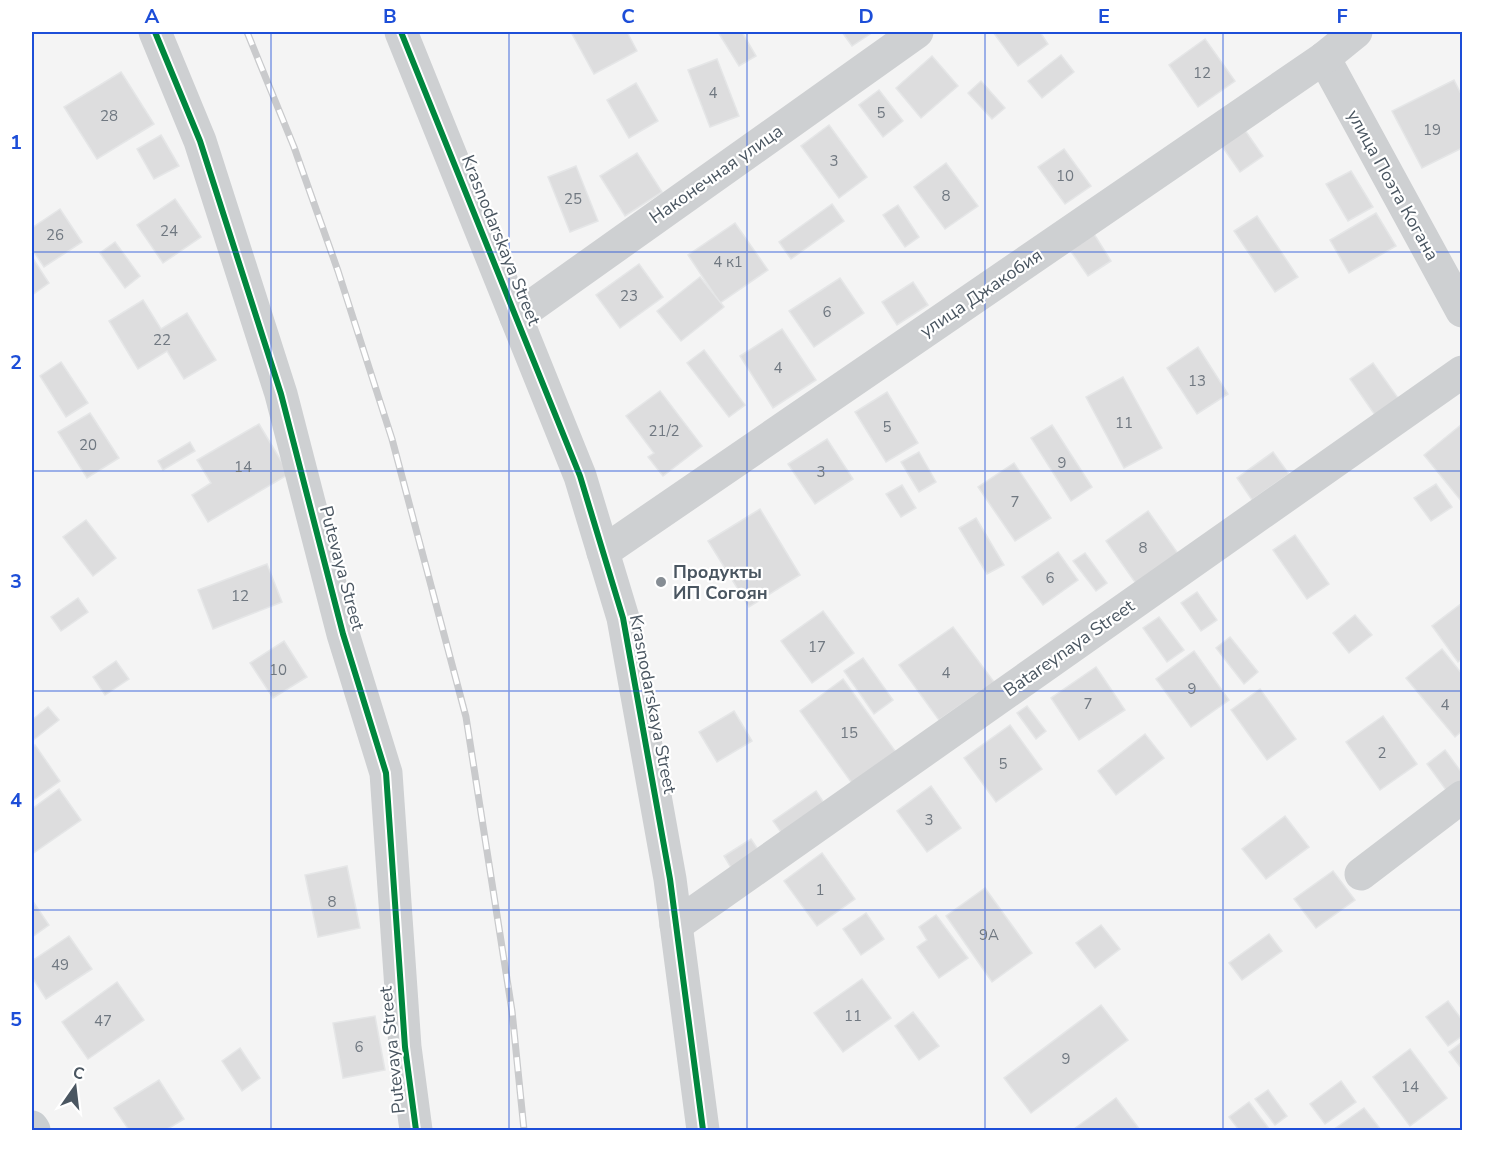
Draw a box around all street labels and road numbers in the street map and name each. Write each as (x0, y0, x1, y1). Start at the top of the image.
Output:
street label: улица Поэта Когана (1341, 105, 1445, 265)
street label: Наконечная улица (644, 119, 788, 229)
street label: Krasnodarskaya Street (456, 151, 546, 329)
street label: улица Джакобия (915, 243, 1047, 343)
street label: Putevaya Street (314, 503, 370, 634)
street label: Batareynaya Street (999, 593, 1140, 702)
street label: Krasnodarskaya Street (624, 612, 682, 796)
street label: Putevaya Street (373, 984, 411, 1115)

